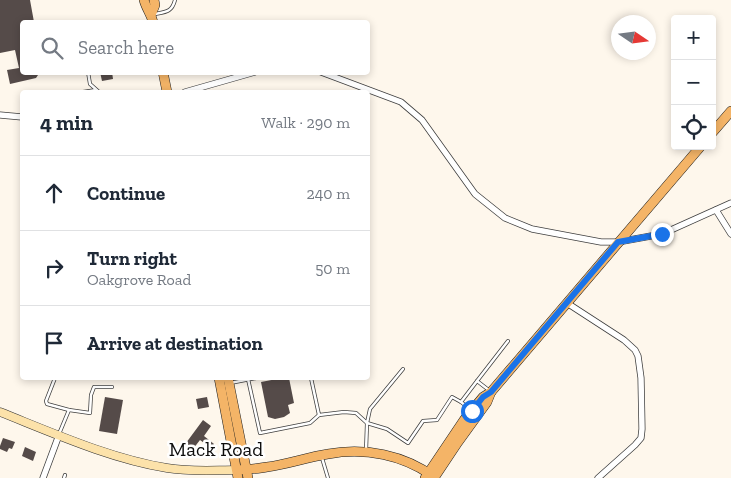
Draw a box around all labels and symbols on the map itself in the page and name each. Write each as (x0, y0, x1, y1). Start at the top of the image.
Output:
north arrow (611, 15, 656, 60)
route end (651, 223, 674, 246)
route start (461, 400, 484, 423)
street label: Mack Road (169, 437, 263, 461)

